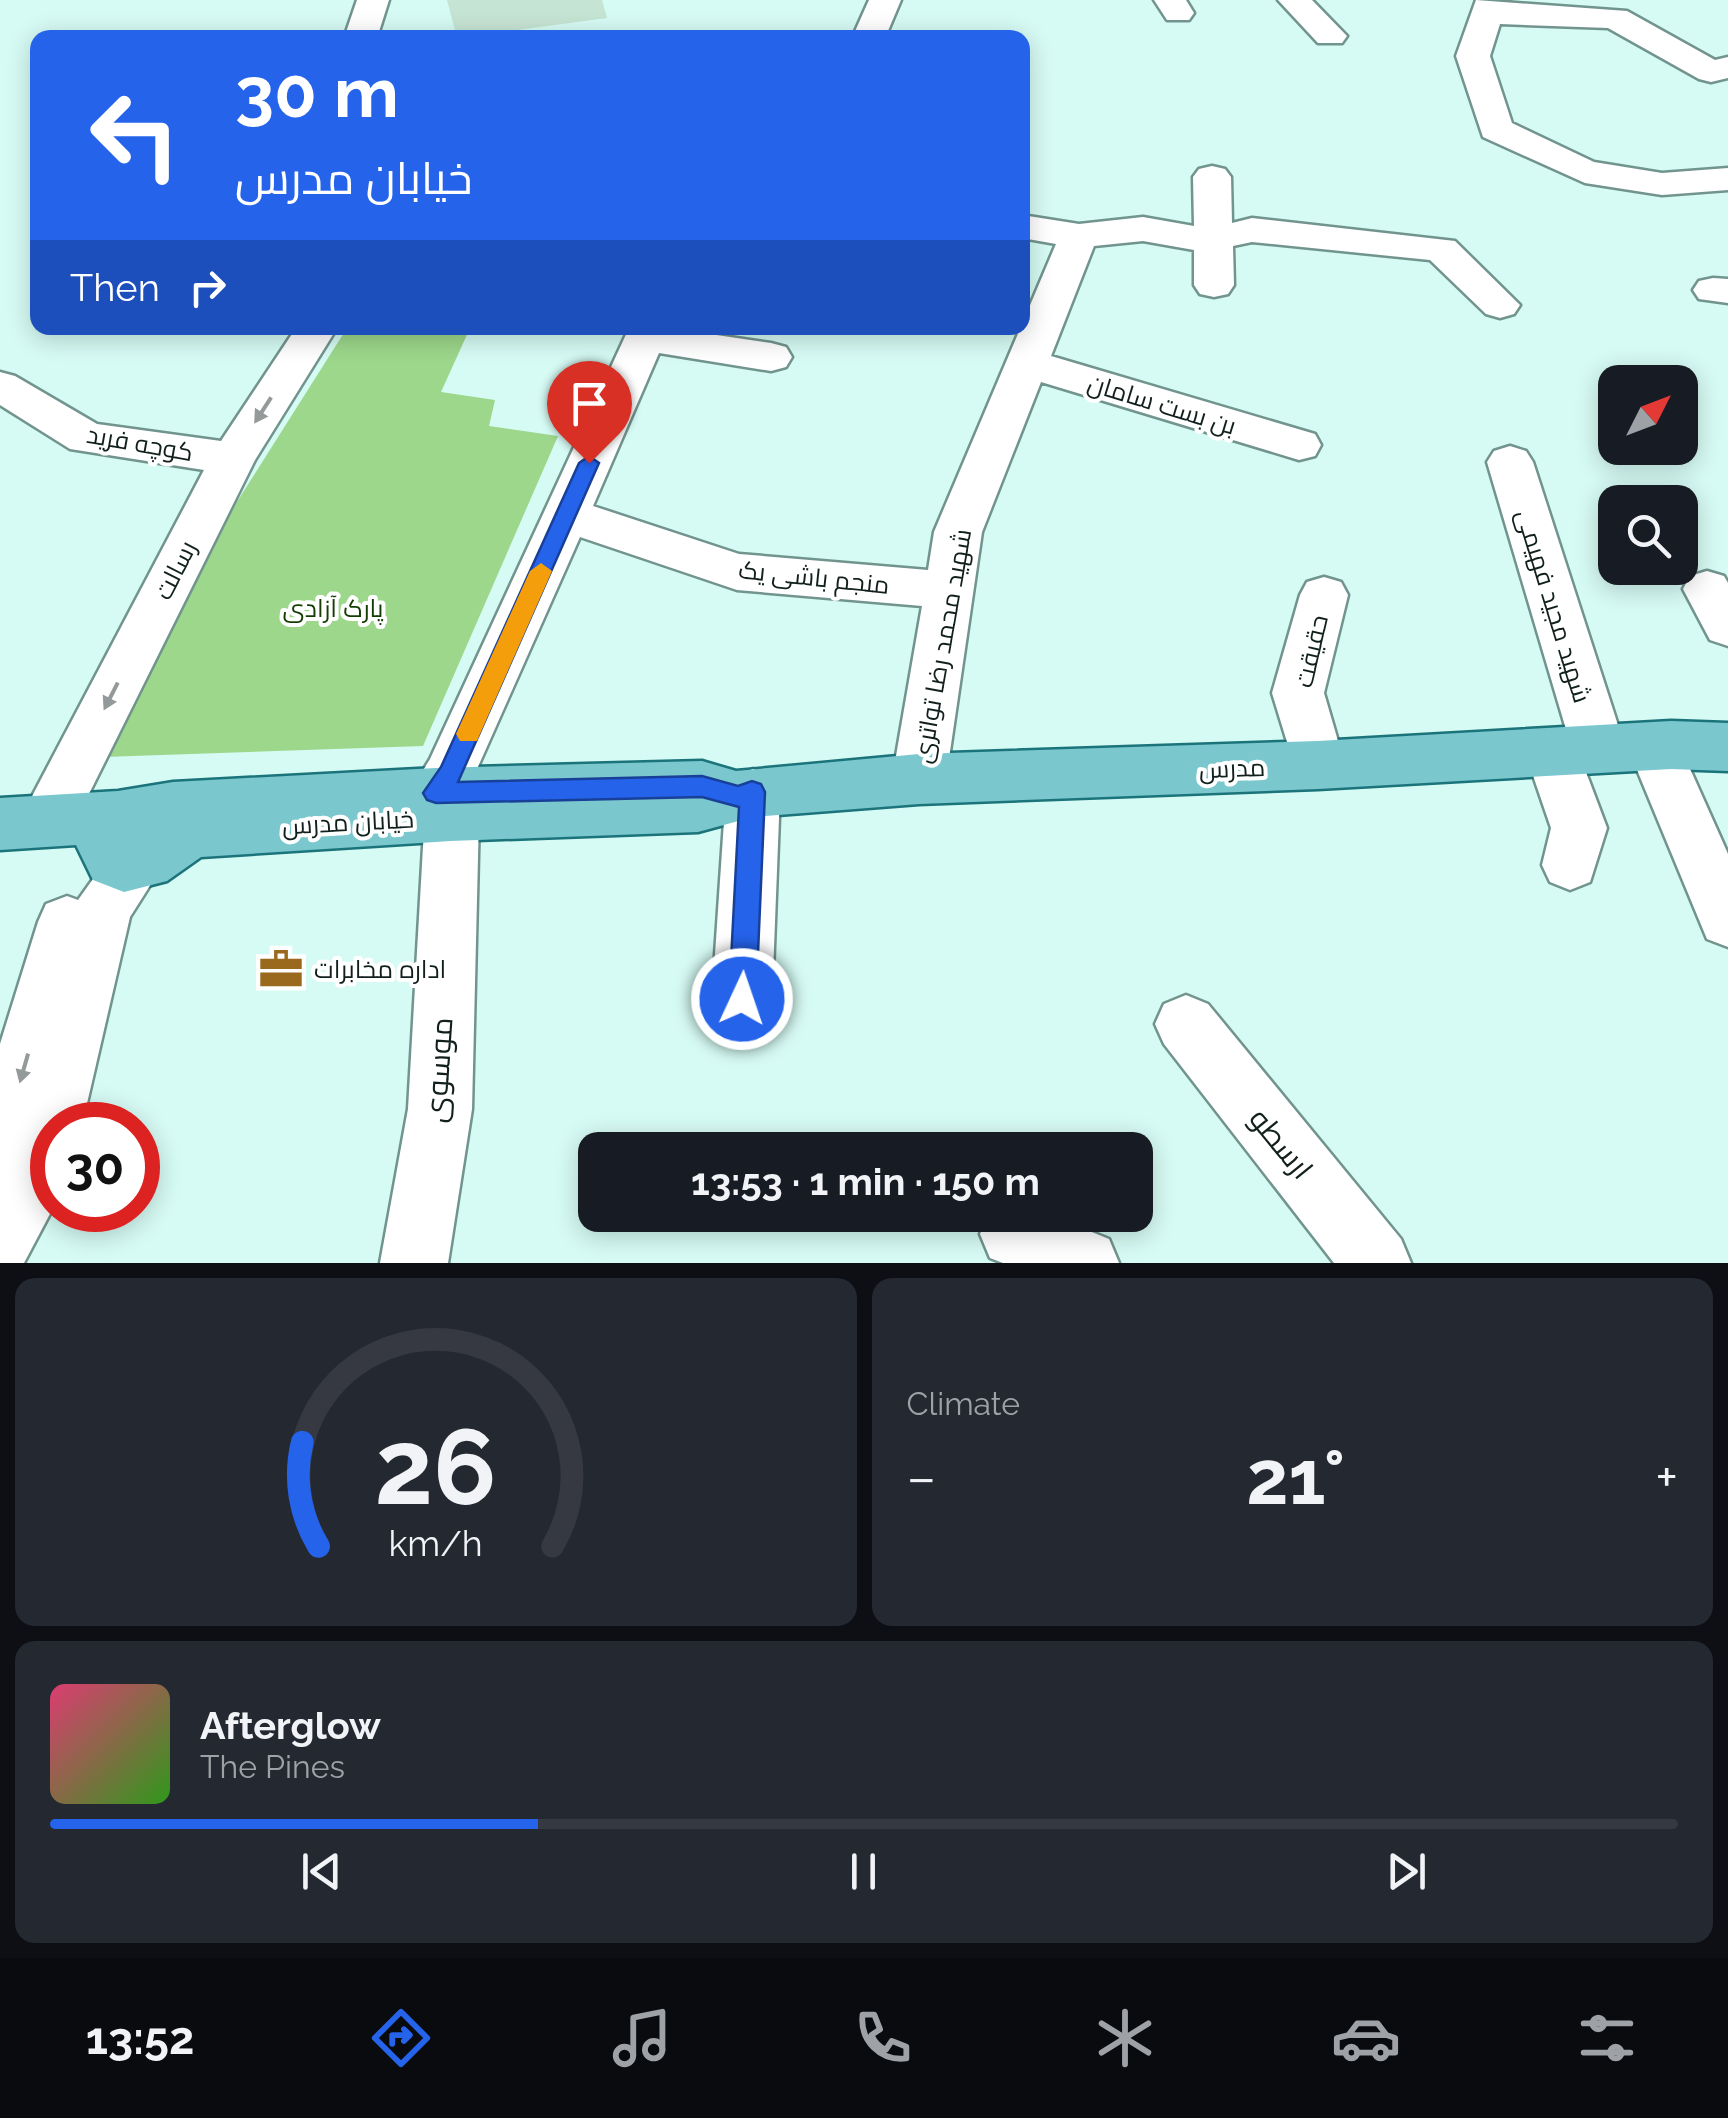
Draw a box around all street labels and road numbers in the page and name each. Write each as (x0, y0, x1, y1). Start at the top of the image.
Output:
street label: بن بست سامان (1084, 367, 1240, 441)
street label: کوچه فرید (84, 419, 196, 469)
street label: شهید مجید فهیمی (1510, 506, 1598, 706)
street label: شهید محمد رضا تواتری (907, 527, 977, 765)
street label: رسالت (148, 536, 202, 604)
street label: منجم باشی یک (737, 554, 891, 603)
street label: حقیقت (1288, 612, 1334, 690)
street label: مدرس (1198, 752, 1266, 784)
street label: خیابان مدرس (281, 804, 415, 840)
street label: موسوی (417, 1016, 460, 1124)
street label: ارسطو (1242, 1101, 1320, 1186)

